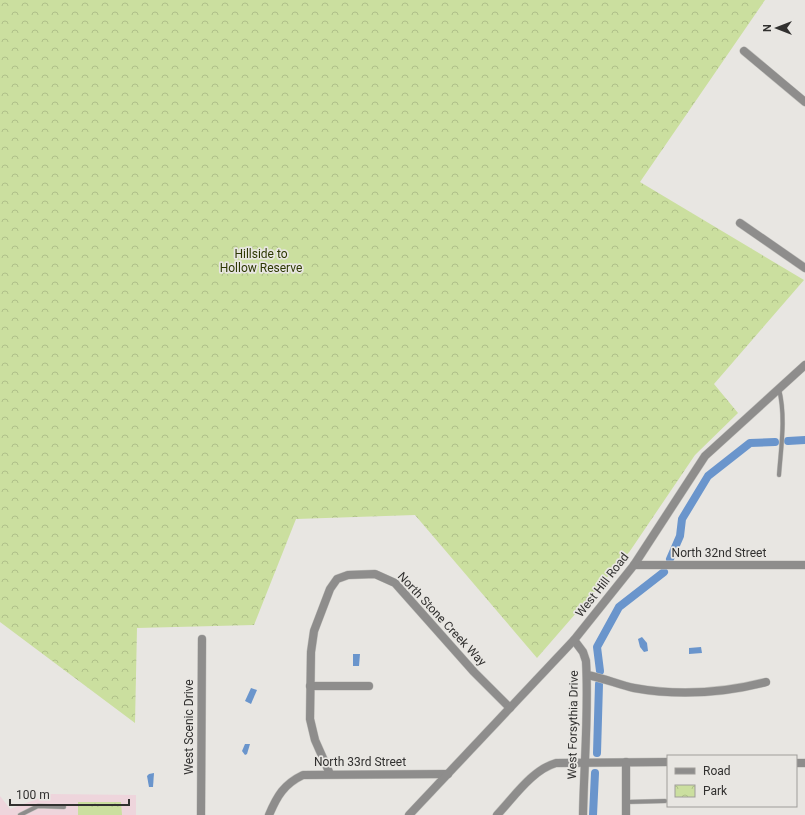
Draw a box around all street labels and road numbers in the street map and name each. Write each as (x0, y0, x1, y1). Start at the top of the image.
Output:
street label: North 32nd Street (672, 546, 766, 560)
street label: West Hill Road (573, 550, 631, 620)
street label: North Stone Creek Way (395, 569, 489, 669)
street label: West Forsythia Drive (565, 670, 581, 780)
street label: West Scenic Drive (182, 679, 196, 775)
street label: North 33rd Street (314, 755, 406, 769)

